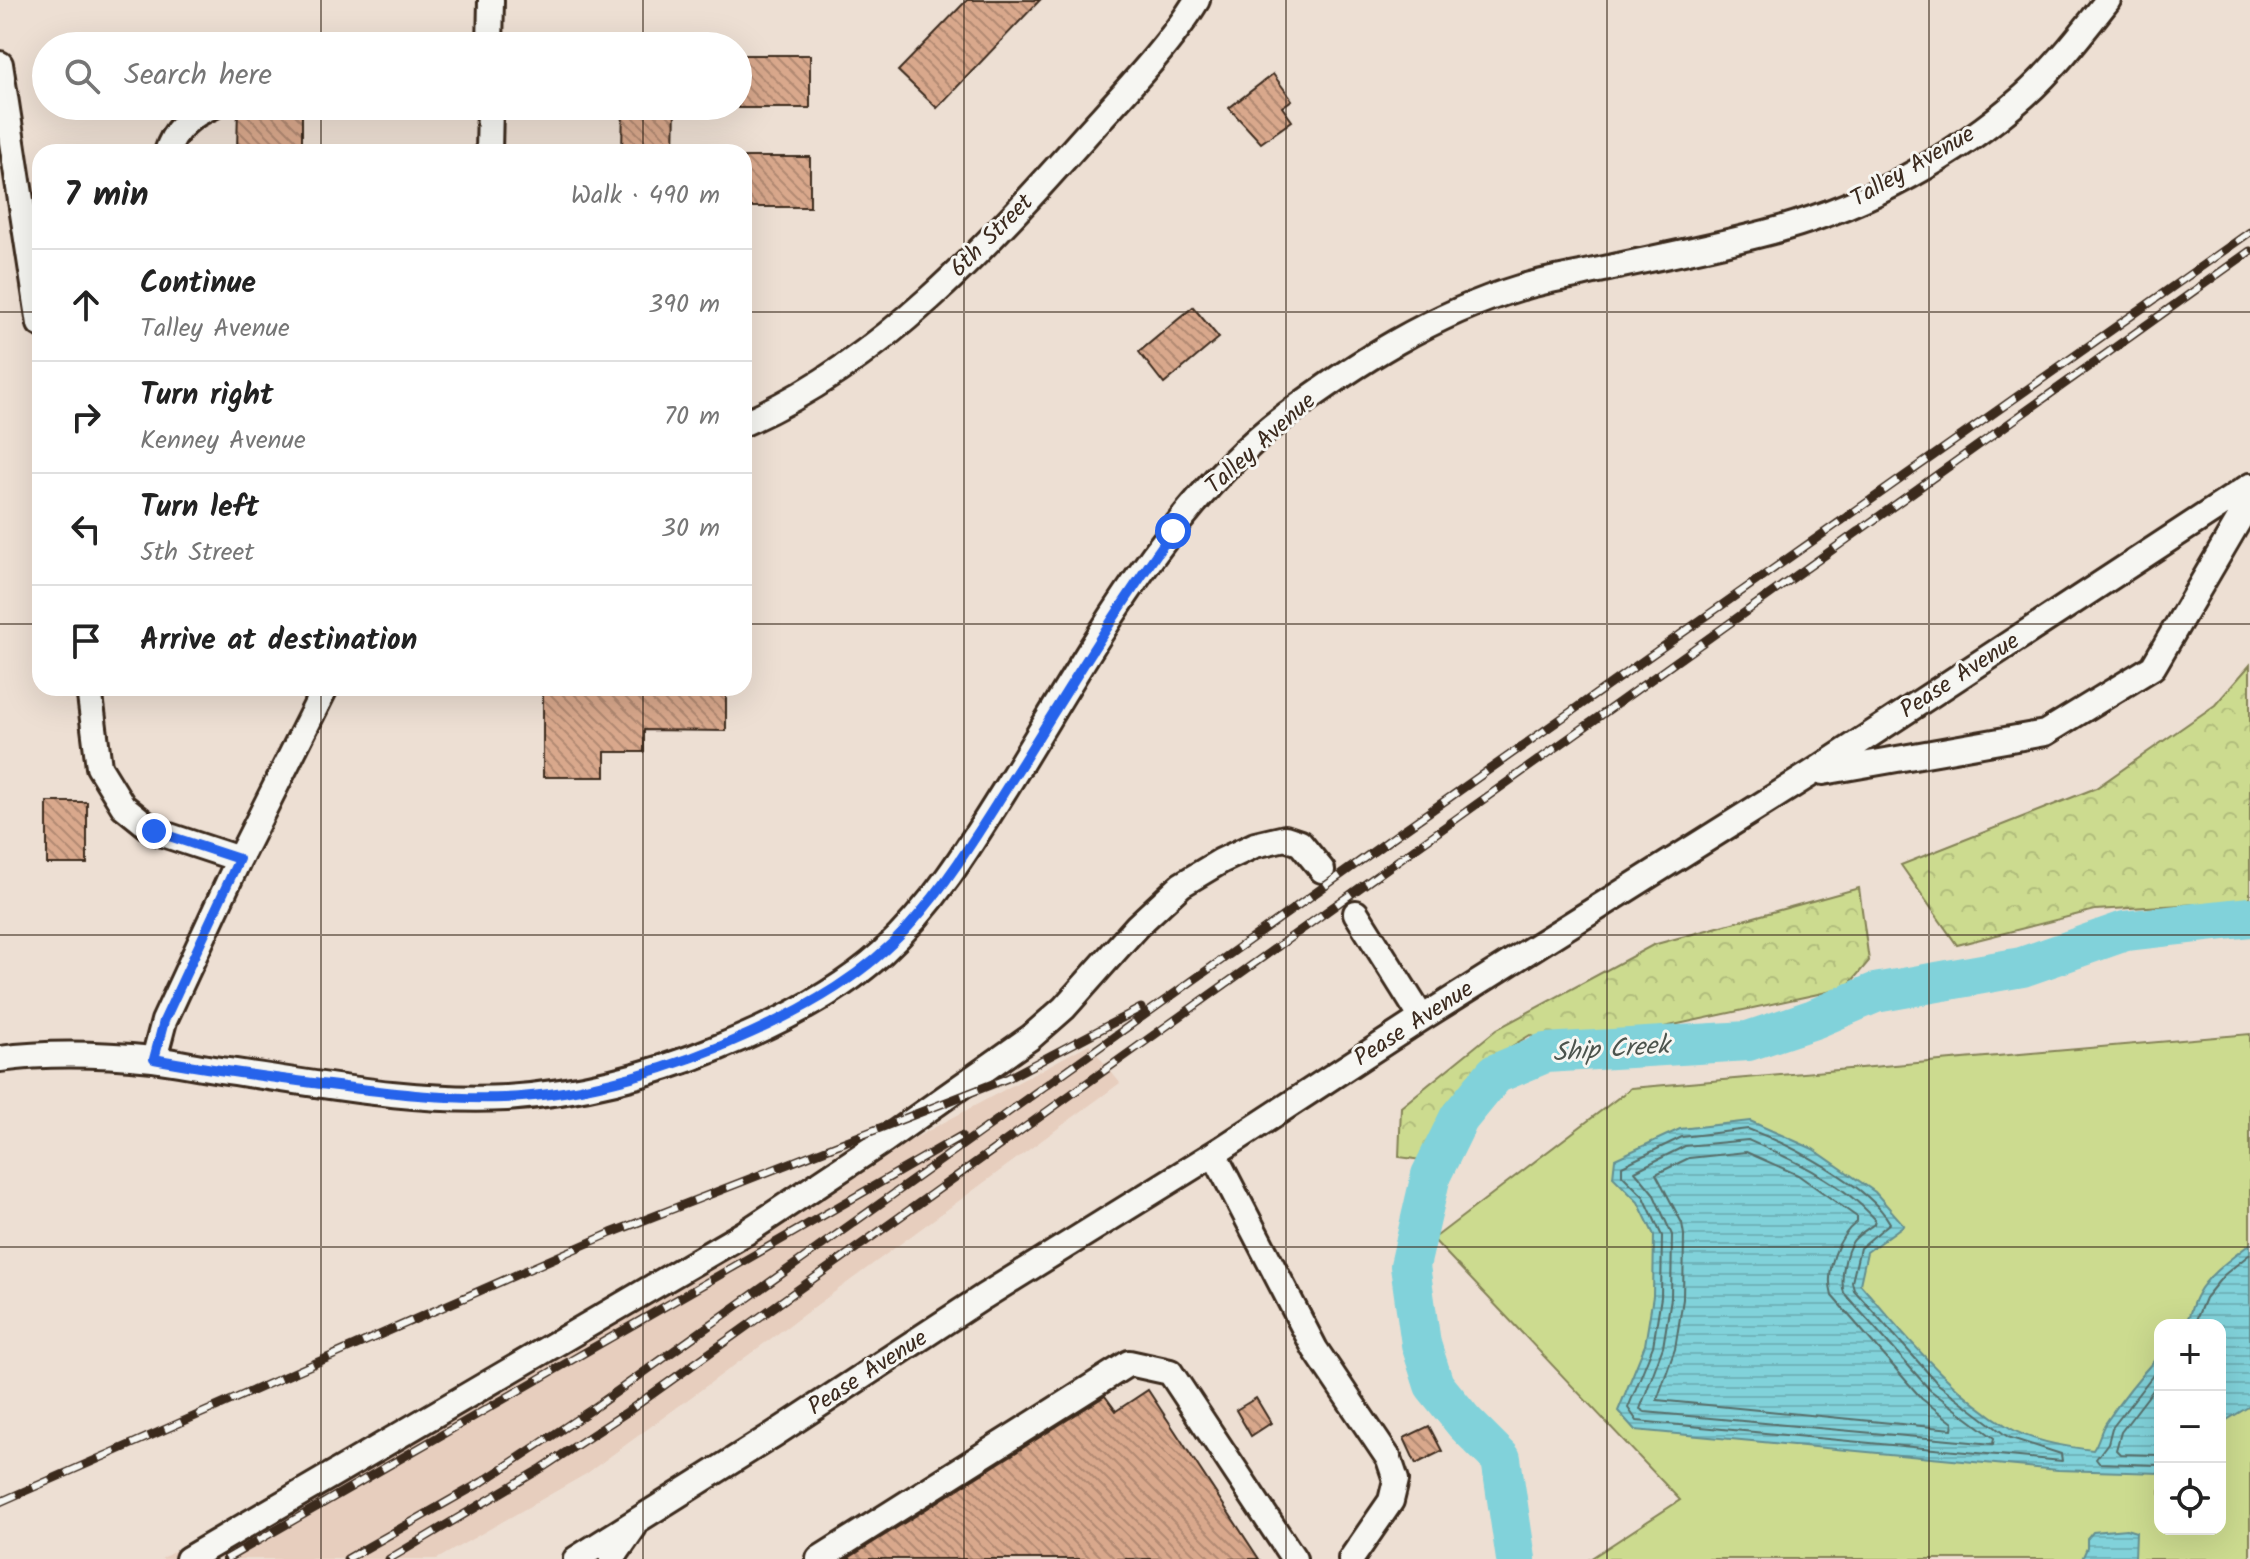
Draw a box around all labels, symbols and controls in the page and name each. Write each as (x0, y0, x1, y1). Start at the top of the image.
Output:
search box (32, 32, 752, 120)
text: Search here (124, 52, 272, 100)
icon: search (60, 54, 104, 98)
street label: Talley Avenue (1843, 115, 1983, 218)
text: 7 min (64, 169, 149, 223)
text: Walk · 490 m (571, 175, 720, 217)
street label: 6th Street (941, 184, 1044, 287)
text: Continue (140, 260, 256, 308)
icon: ahead (64, 283, 108, 327)
text: 390 m (648, 284, 720, 326)
text: Talley Avenue (140, 308, 290, 350)
text: Turn right (140, 372, 273, 420)
street label: Talley Avenue (1197, 383, 1326, 505)
icon: right (64, 395, 108, 439)
text: 70 m (664, 396, 720, 438)
text: Kenney Avenue (140, 420, 306, 462)
text: Turn left (140, 484, 259, 532)
icon: left (64, 507, 108, 551)
text: 30 m (661, 508, 720, 550)
route start (1155, 513, 1191, 549)
text: 5th Street (140, 532, 254, 574)
text: Arrive at destination (140, 617, 417, 665)
icon: arrive (64, 619, 108, 663)
street label: Pease Avenue (1892, 622, 2028, 730)
route end (136, 813, 172, 849)
street label: Pease Avenue (1346, 970, 1482, 1078)
water label: Ship Creek (1551, 1025, 1674, 1075)
street label: Pease Avenue (800, 1319, 936, 1427)
map controls (2154, 1319, 2226, 1535)
button: + (2154, 1319, 2226, 1391)
button: − (2154, 1391, 2226, 1463)
button: locate (2154, 1463, 2226, 1535)

